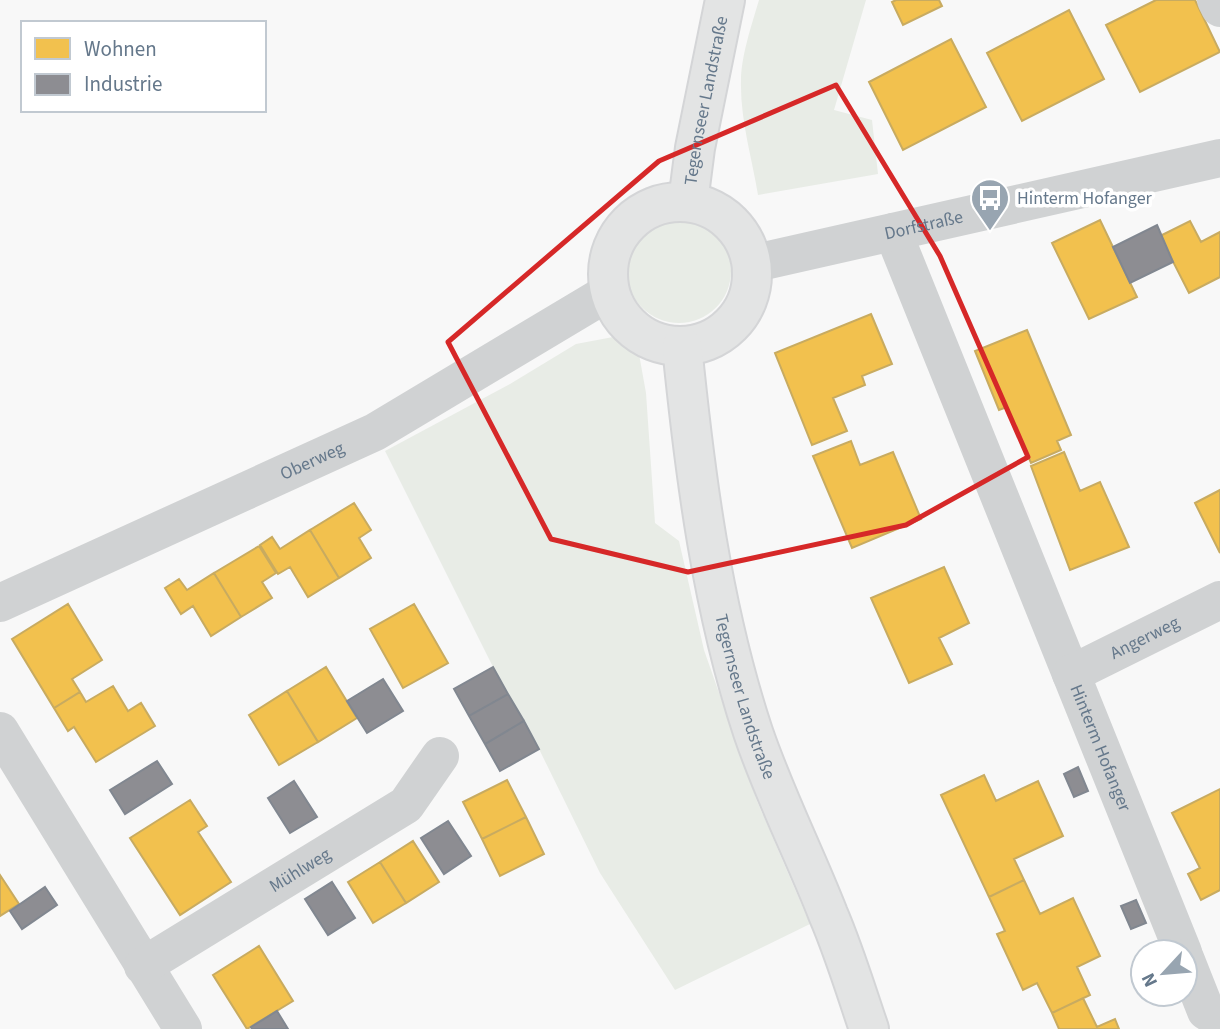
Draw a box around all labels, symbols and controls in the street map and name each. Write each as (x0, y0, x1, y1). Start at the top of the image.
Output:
street label: Tegernseer Landstraße (678, 14, 734, 187)
legend (21, 21, 266, 112)
text: Wohnen (84, 34, 157, 64)
text: Industrie (84, 69, 162, 99)
bus stop icon: Hinterm Hofanger (969, 177, 1011, 232)
place label: Hinterm Hofanger (1017, 186, 1153, 211)
street label: Dorfstraße (882, 204, 965, 246)
street label: Oberweg (276, 435, 348, 486)
street label: Angerweg (1105, 610, 1183, 665)
street label: Tegernseer Landstraße (709, 612, 782, 783)
street label: Hinterm Hofanger (1064, 680, 1138, 816)
street label: Mühlweg (264, 842, 335, 898)
north arrow (1129, 938, 1199, 1008)
text: N (1135, 968, 1165, 991)

